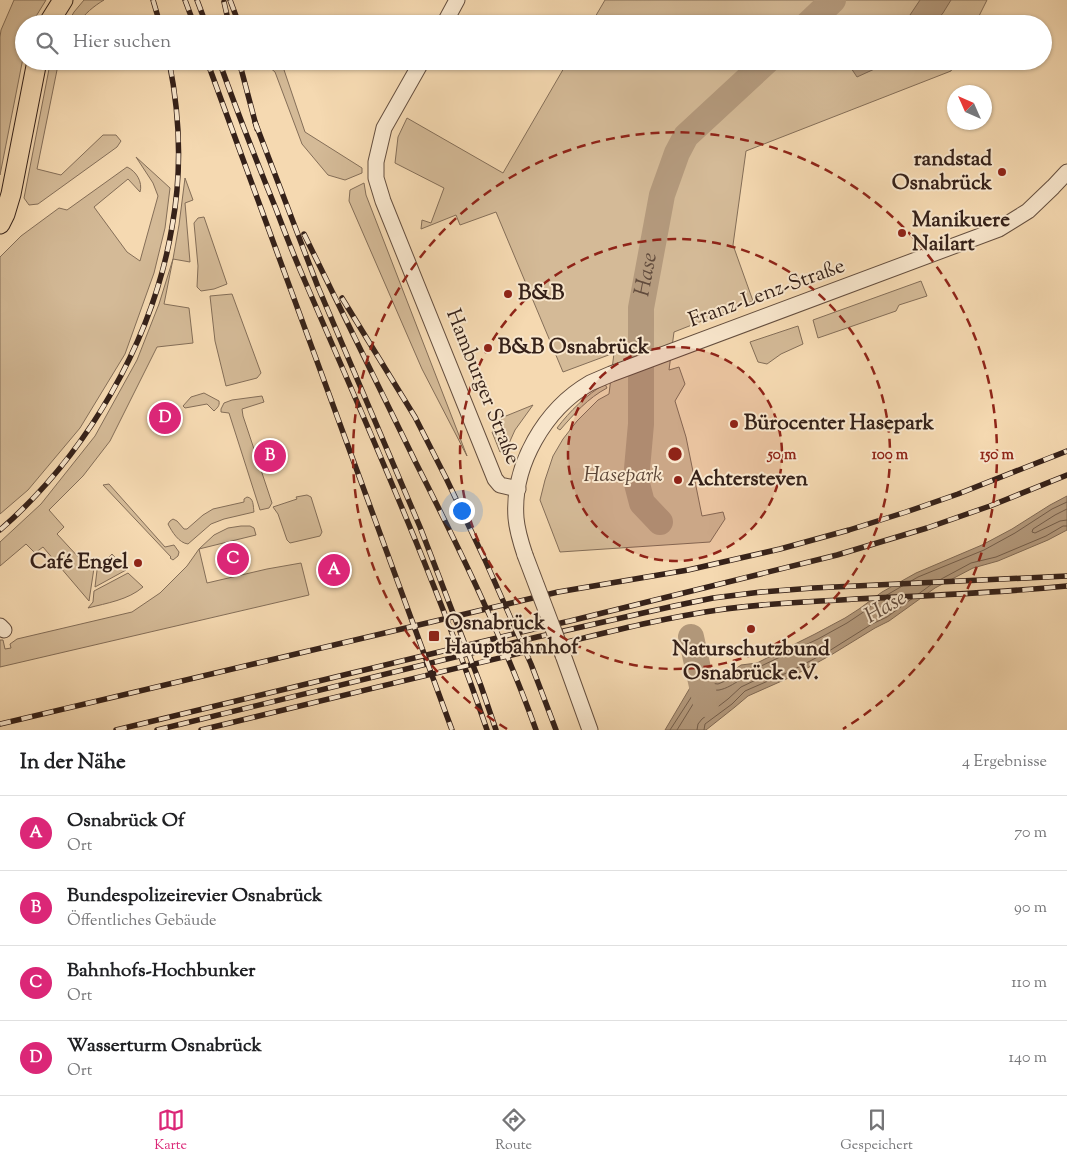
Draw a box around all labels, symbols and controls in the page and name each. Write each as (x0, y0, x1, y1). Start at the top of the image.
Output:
search box (15, 15, 1052, 70)
icon: search (33, 29, 61, 57)
text: Hier suchen (73, 29, 171, 56)
north arrow (947, 85, 992, 130)
place label: randstad Osnabrück (892, 145, 993, 199)
marker: randstad Osnabrück (996, 166, 1008, 178)
place label: Manikuere Nailart (912, 206, 1010, 260)
marker: Manikuere Nailart (896, 227, 908, 239)
water label: Hase (627, 250, 667, 299)
street label: Franz-Lenz-Straße (685, 252, 849, 336)
place label: B&B (518, 279, 565, 309)
marker: B&B (502, 288, 514, 300)
street label: Hamburger Straße (437, 305, 527, 469)
place label: B&B Osnabrück (498, 333, 650, 363)
marker: B&B Osnabrück (482, 342, 494, 354)
pin: D (149, 399, 181, 437)
place label: Bürocenter Hasepark (744, 409, 934, 439)
marker: Bürocenter Hasepark (728, 418, 740, 430)
pin: B (254, 437, 286, 475)
centre of rings (666, 445, 684, 463)
text: 50 m (767, 445, 797, 466)
text: 100 m (872, 445, 909, 466)
text: 150 m (980, 445, 1014, 466)
park label: Hasepark (584, 461, 663, 491)
place label: Achtersteven (688, 465, 808, 495)
marker: Achtersteven (672, 474, 684, 486)
your location (449, 498, 475, 524)
pin: C (217, 540, 249, 578)
place label: Café Engel (30, 548, 128, 578)
pin: A (318, 551, 350, 589)
marker: Café Engel (132, 557, 144, 569)
water label: Hase (859, 583, 913, 633)
place label: Osnabrück Hauptbahnhof (445, 609, 580, 663)
marker: Naturschutzbund Osnabrück e.V. (745, 623, 757, 635)
marker: Osnabrück Hauptbahnhof (427, 629, 441, 643)
place label: Naturschutzbund Osnabrück e.V. (672, 635, 830, 689)
text: In der Nähe (20, 748, 126, 778)
text: 4 Ergebnisse (962, 751, 1047, 774)
text: Osnabrück Of (67, 808, 185, 835)
text: A (30, 822, 43, 845)
text: 70 m (1014, 822, 1047, 845)
text: Ort (67, 835, 92, 858)
text: Bundespolizeirevier Osnabrück (67, 883, 322, 910)
text: B (31, 897, 41, 920)
text: 90 m (1014, 897, 1047, 920)
text: Öffentliches Gebäude (67, 910, 217, 933)
text: Bahnhofs-Hochbunker (67, 958, 255, 985)
text: C (30, 972, 42, 995)
text: 110 m (1011, 972, 1047, 995)
text: Ort (67, 985, 92, 1008)
text: Wasserturm Osnabrück (67, 1033, 262, 1060)
text: D (30, 1047, 42, 1070)
text: 140 m (1009, 1047, 1047, 1070)
text: Ort (67, 1060, 92, 1083)
tab: Karte (154, 1106, 187, 1156)
tab: Route (495, 1106, 532, 1156)
tab: Gespeichert (840, 1106, 913, 1156)

